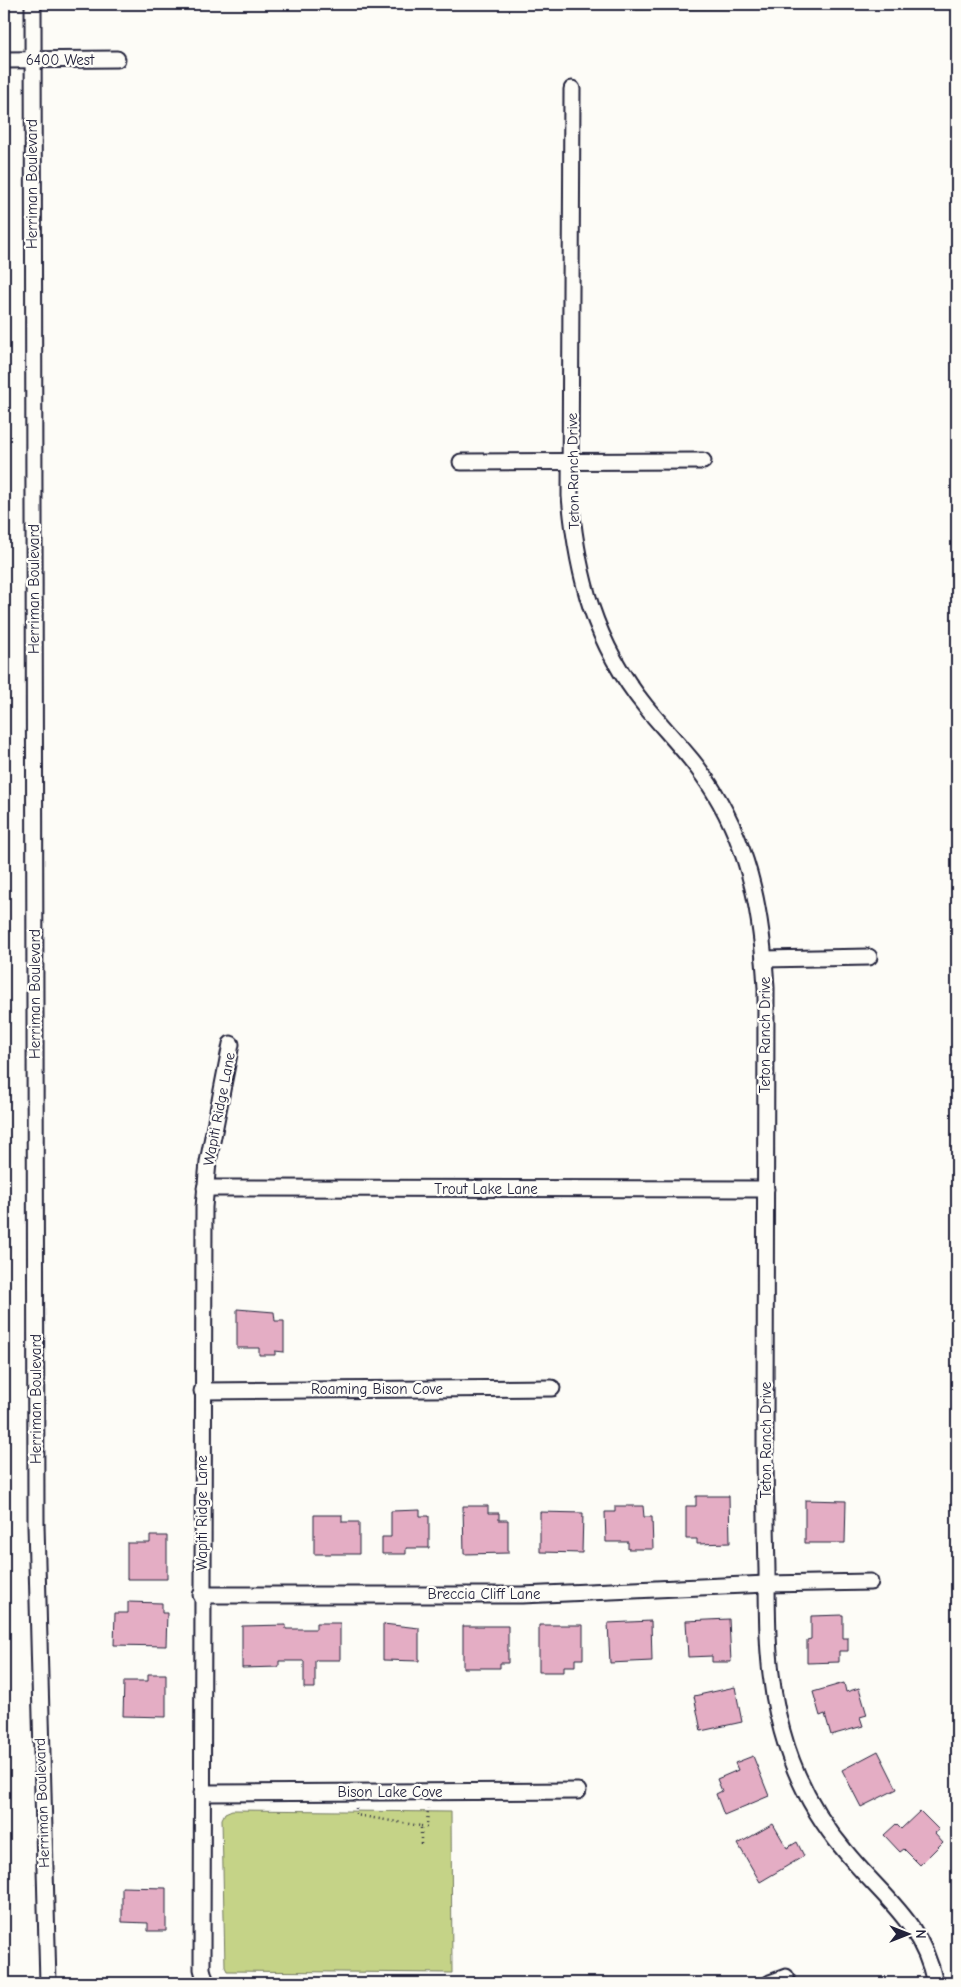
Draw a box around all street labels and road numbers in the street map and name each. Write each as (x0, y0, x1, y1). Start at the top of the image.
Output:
street label: 6400 West (26, 51, 95, 69)
street label: Herriman Boulevard (23, 119, 41, 249)
street label: Teton Ranch Drive (563, 412, 583, 529)
street label: Herriman Boulevard (25, 524, 43, 654)
street label: Herriman Boulevard (26, 929, 44, 1059)
street label: Teton Ranch Drive (756, 976, 774, 1093)
street label: Wapiti Ridge Lane (199, 1050, 239, 1167)
street label: Trout Lake Lane (434, 1180, 538, 1198)
street label: Herriman Boulevard (27, 1334, 45, 1464)
street label: Roaming Bison Cove (311, 1380, 444, 1398)
street label: Teton Ranch Drive (757, 1381, 775, 1498)
street label: Wapiti Ridge Lane (193, 1455, 211, 1571)
street label: Breccia Cliff Lane (427, 1585, 541, 1603)
street label: Herriman Boulevard (31, 1738, 53, 1868)
street label: Bison Lake Cove (337, 1783, 443, 1801)

